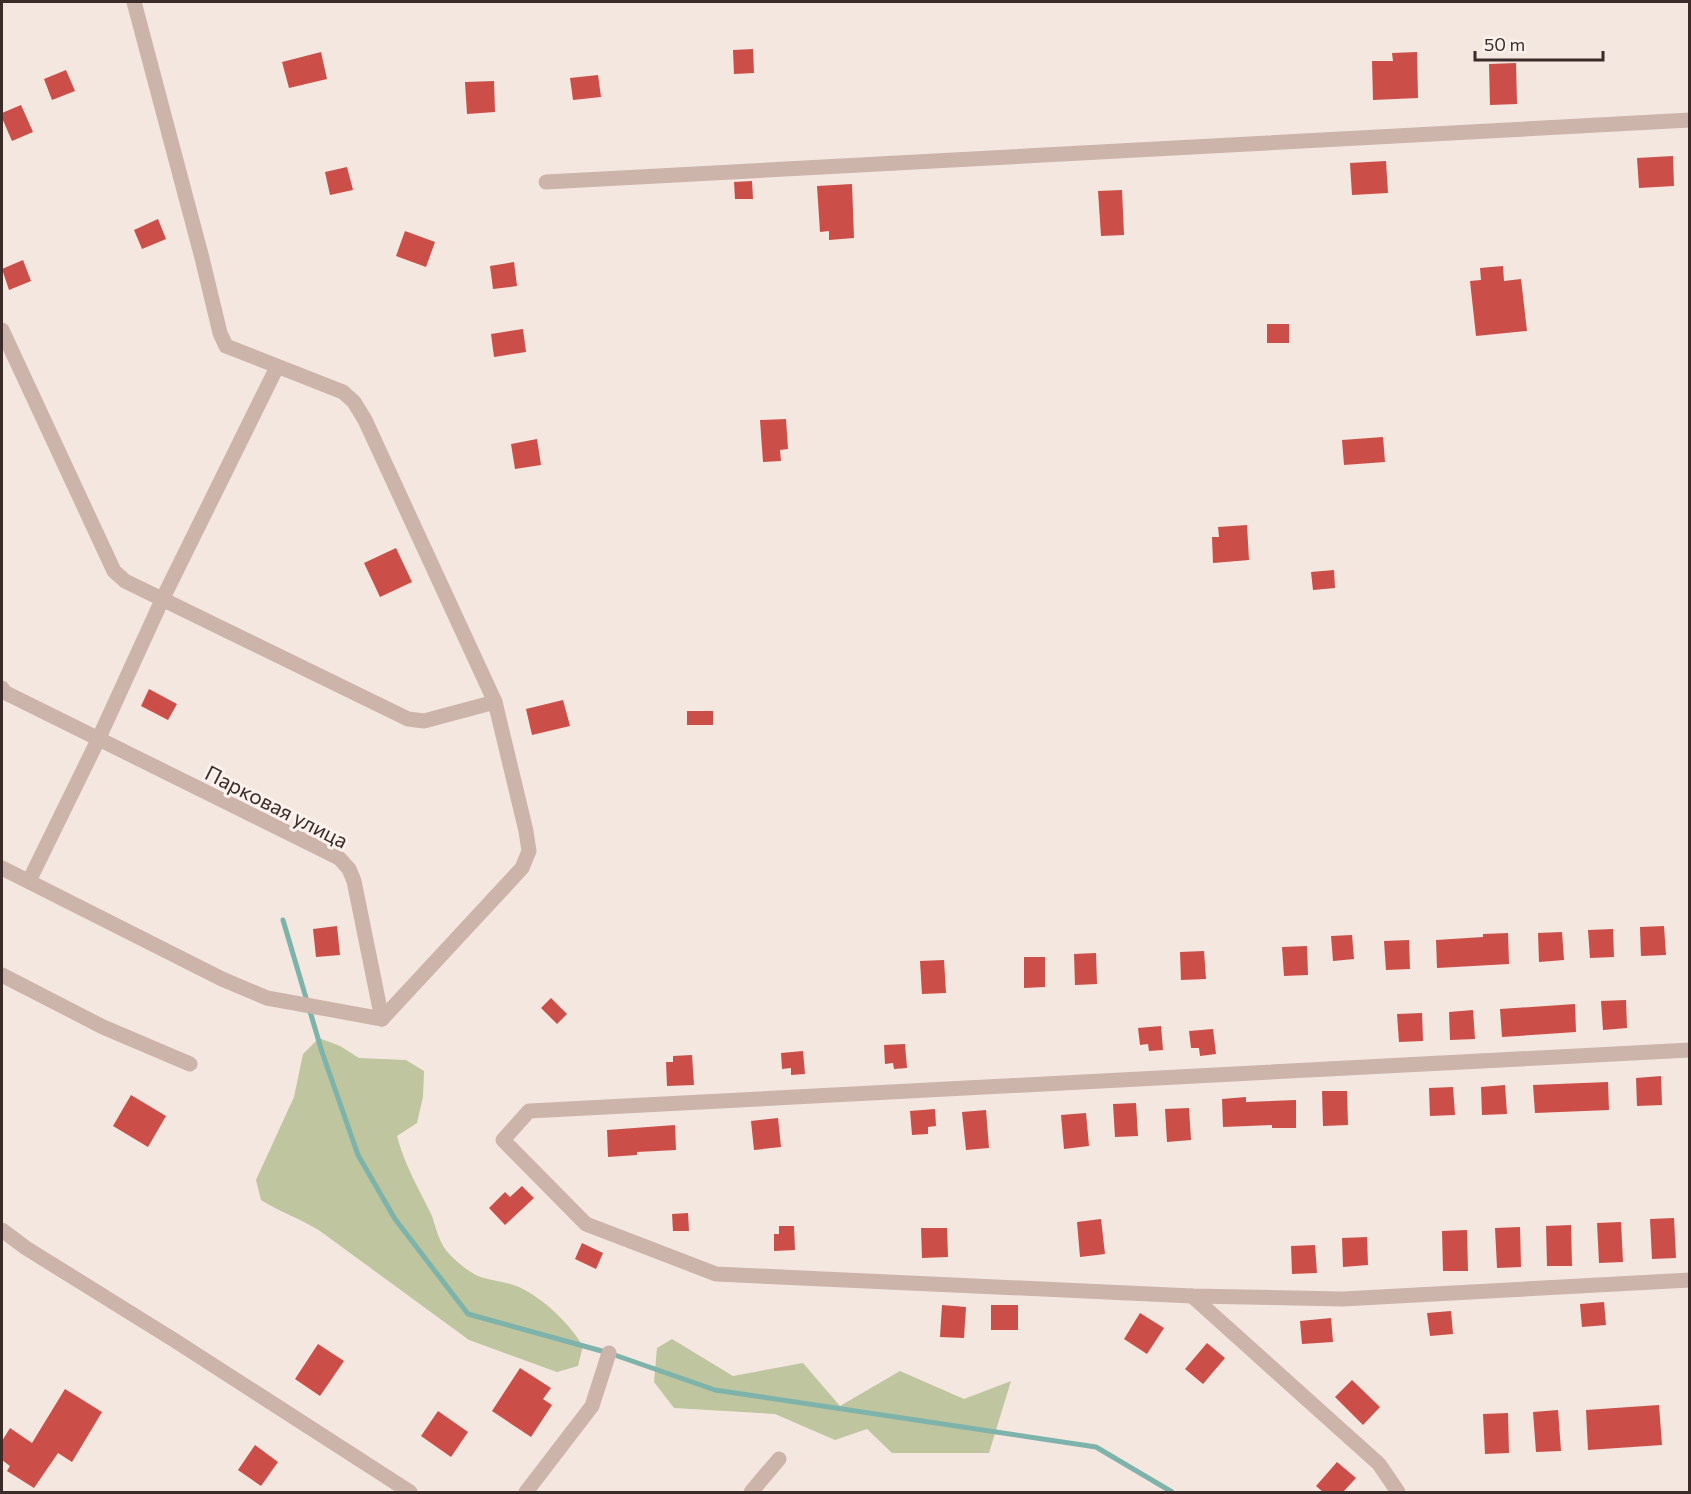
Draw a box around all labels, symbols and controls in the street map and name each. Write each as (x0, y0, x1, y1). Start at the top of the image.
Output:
scale bar (1475, 24, 1602, 62)
text: 50 m (1484, 33, 1525, 55)
street label: Парковая улица (202, 759, 352, 853)

